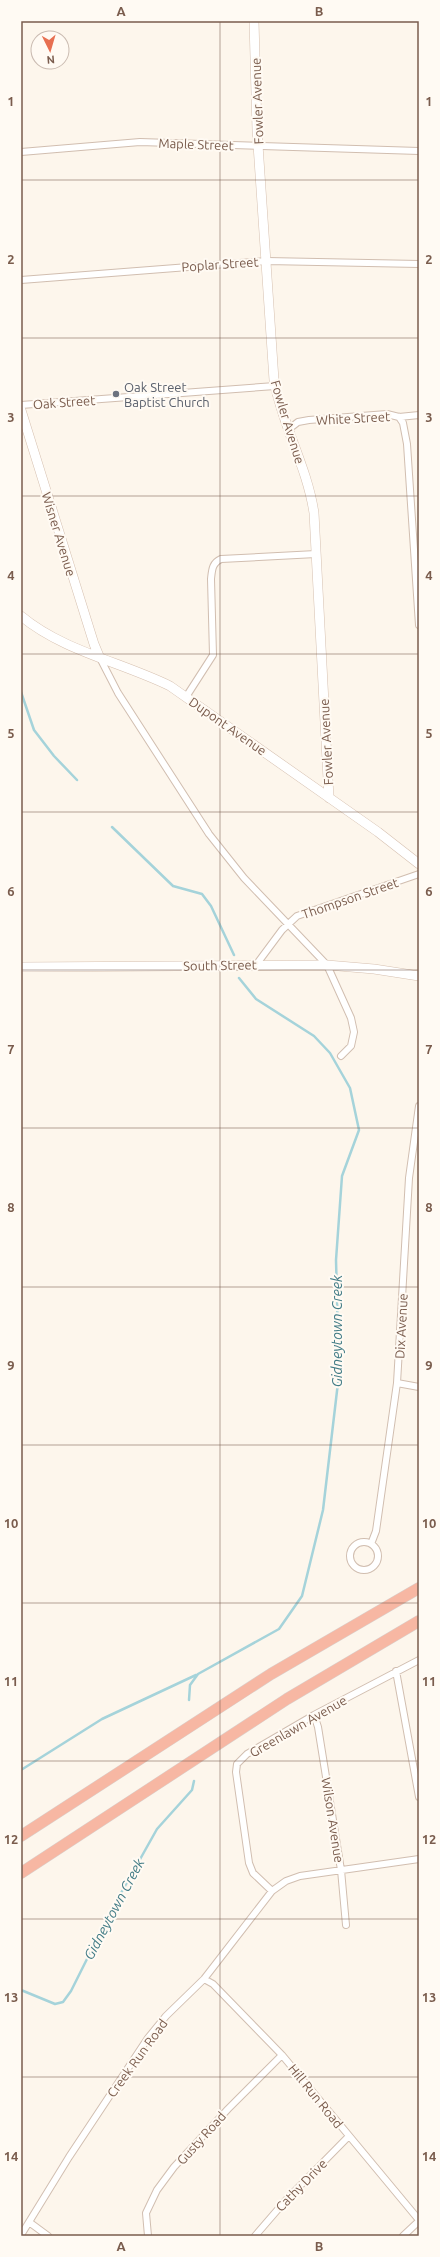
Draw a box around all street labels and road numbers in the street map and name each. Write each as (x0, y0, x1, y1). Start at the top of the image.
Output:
street label: Fowler Avenue (248, 57, 266, 145)
street label: Maple Street (158, 136, 234, 152)
street label: Poplar Street (181, 254, 259, 274)
street label: Fowler Avenue (269, 378, 307, 466)
street label: Oak Street (32, 393, 96, 411)
street label: White Street (316, 409, 390, 427)
street label: Wisner Avenue (40, 490, 78, 578)
street label: Dupont Avenue (187, 694, 269, 758)
street label: Fowler Avenue (317, 698, 335, 786)
street label: Thompson Street (300, 875, 400, 921)
street label: South Street (183, 957, 257, 973)
street label: Dix Avenue (392, 1293, 410, 1359)
street label: Greenlawn Avenue (247, 1693, 349, 1759)
street label: Wilson Avenue (319, 1776, 347, 1864)
street label: Creek Run Road (104, 2016, 170, 2100)
street label: Hill Run Road (286, 2061, 346, 2131)
street label: Gusty Road (174, 2109, 228, 2167)
street label: Cathy Drive (273, 2156, 329, 2214)

